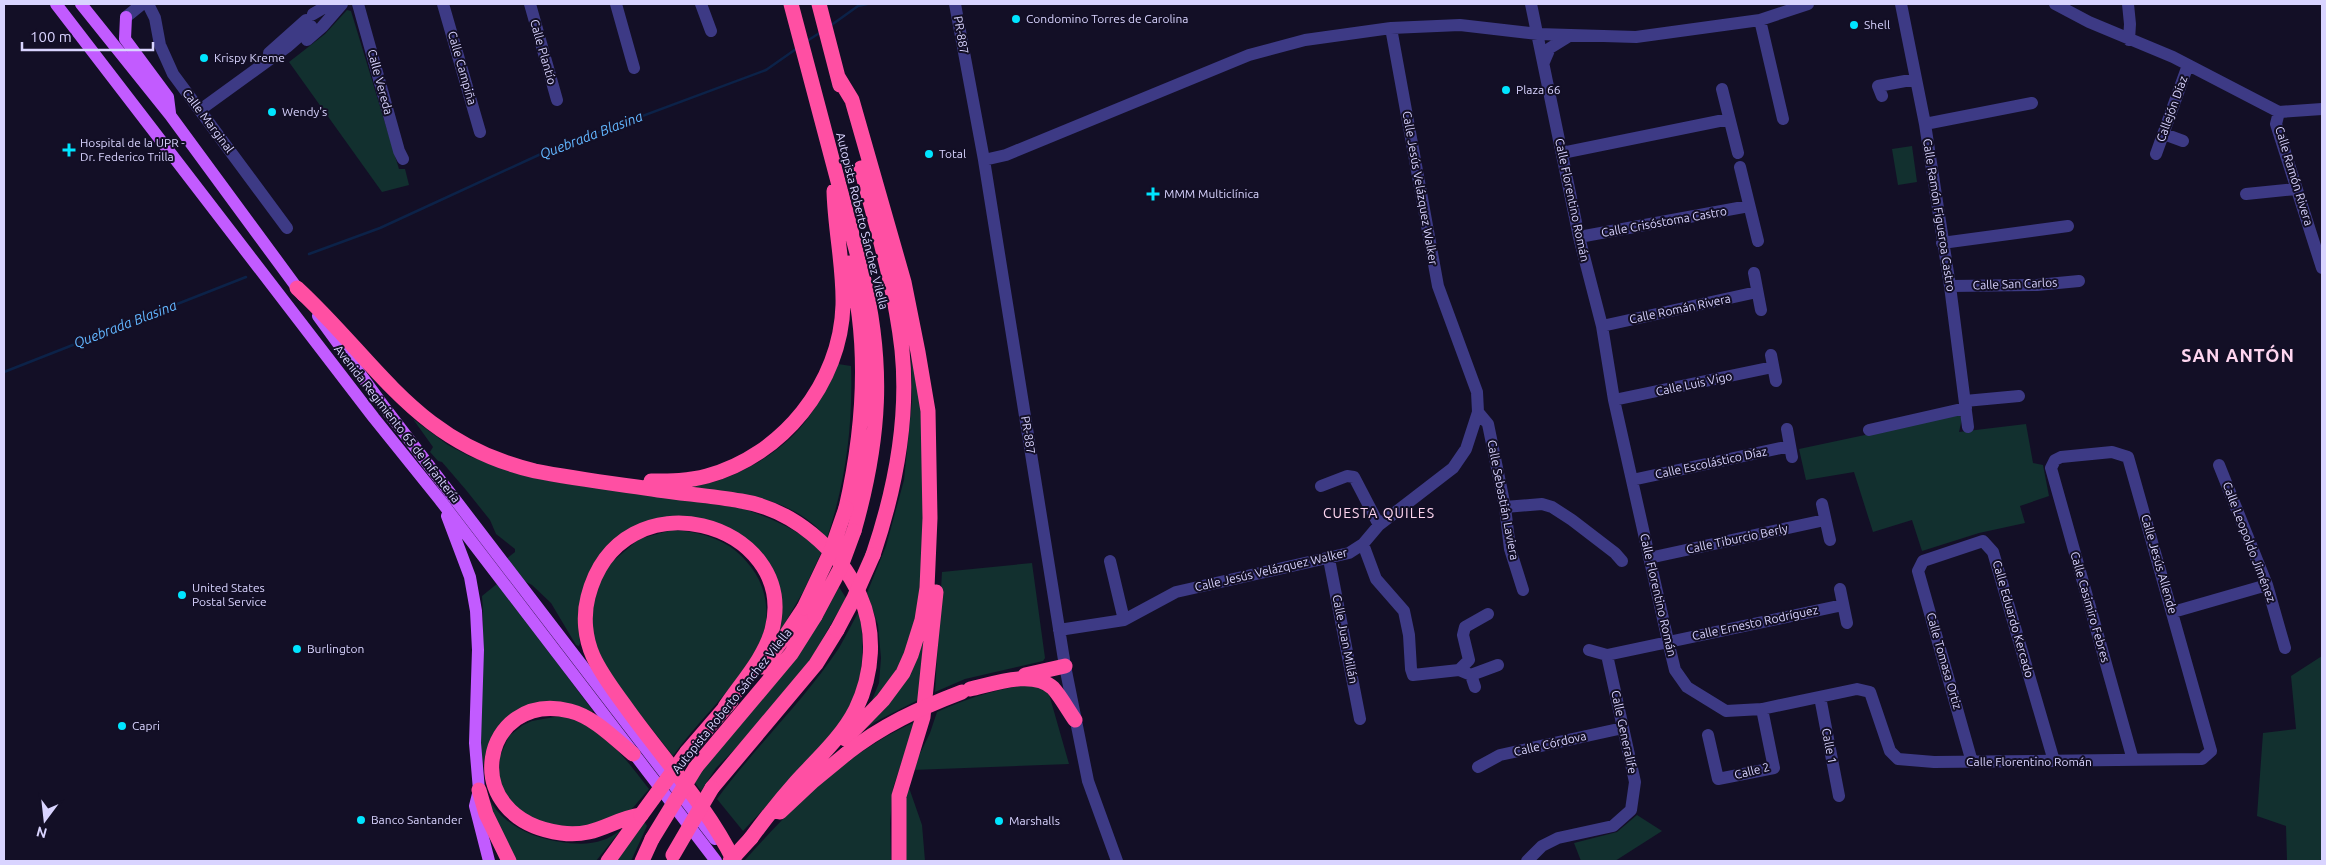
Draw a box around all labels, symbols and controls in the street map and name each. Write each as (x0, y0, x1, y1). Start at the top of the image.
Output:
place label: Condomino Torres de Carolina (1026, 12, 1189, 25)
marker: Condomino Torres de Carolina (1010, 13, 1022, 25)
street label: PR-887 (952, 15, 971, 55)
street label: Calle Plantío (528, 18, 559, 86)
place label: Shell (1864, 18, 1890, 31)
marker: Shell (1848, 19, 1860, 31)
scale bar (22, 20, 154, 52)
text: 100 m (30, 28, 72, 45)
street label: Calle Campiña (446, 30, 479, 106)
street label: Calle Vereda (365, 48, 395, 116)
place label: Krispy Kreme (214, 51, 285, 64)
marker: Krispy Kreme (198, 52, 210, 64)
street label: Callejón Díaz (2154, 74, 2190, 144)
place label: Plaza 66 (1516, 83, 1561, 96)
marker: Plaza 66 (1500, 84, 1512, 96)
street label: Calle Marginal (180, 86, 237, 155)
place label: Wendy's (282, 105, 327, 118)
marker: Wendy's (266, 106, 278, 118)
water label: Quebrada Blasina (537, 108, 646, 163)
street label: Calle Jesús Velázquez Walker (1401, 110, 1441, 266)
street label: Calle Ramón Rivera (2273, 125, 2316, 227)
street label: Autopista Roberto Sánchez Vilella (834, 131, 891, 311)
place label: Hospital de la UPR - Dr. Federico Trilla (80, 136, 185, 163)
street label: Calle Florentino Román (1553, 137, 1592, 263)
street label: Calle Ramón Figueroa Castro (1921, 137, 1958, 292)
marker: Hospital de la UPR - Dr. Federico Trilla (62, 143, 76, 157)
place label: Total (939, 147, 966, 160)
marker: Total (923, 148, 935, 160)
marker: MMM Multiclínica (1146, 187, 1160, 201)
place label: MMM Multiclínica (1164, 187, 1259, 200)
street label: Calle Crisóstoma Castro (1600, 204, 1728, 239)
street label: Calle San Carlos (1972, 276, 2058, 291)
street label: Calle Román Rivera (1628, 291, 1732, 326)
water label: Quebrada Blasina (71, 297, 180, 352)
street label: Avenida Regimiento 65 de Infantería (332, 342, 463, 505)
district label: SAN ANTÓN (2181, 344, 2295, 365)
street label: Calle Luis Vigo (1654, 369, 1733, 398)
street label: PR-887 (1019, 415, 1038, 455)
street label: Calle Sebastián Laviera (1485, 439, 1522, 561)
street label: Calle Escolástico Díaz (1654, 444, 1769, 481)
street label: Calle Leopoldo Jiménez (2221, 480, 2279, 604)
district label: CUESTA QUILES (1323, 505, 1435, 521)
street label: Calle Jesús Allende (2139, 513, 2180, 615)
street label: Calle Tiburcio Berly (1685, 521, 1789, 556)
street label: Calle Florentino Román (1638, 532, 1679, 658)
street label: Calle Jesús Velázquez Walker (1193, 546, 1349, 593)
street label: Calle Casimiro Febres (2068, 550, 2113, 664)
street label: Calle Eduardo Kercado (1991, 559, 2036, 679)
place label: United States Postal Service (192, 581, 267, 608)
marker: United States Postal Service (176, 589, 188, 601)
street label: Calle Juan Millán (1330, 593, 1360, 685)
street label: Calle Ernesto Rodríguez (1691, 603, 1820, 642)
street label: Calle Tomasa Ortiz (1924, 611, 1965, 711)
street label: Autopista Roberto Sánchez Vilella (669, 626, 794, 776)
place label: Burlington (307, 642, 364, 655)
marker: Burlington (291, 643, 303, 655)
street label: Calle Generalife (1609, 689, 1640, 775)
place label: Capri (132, 719, 160, 732)
marker: Capri (116, 720, 128, 732)
street label: Calle 1 (1820, 727, 1839, 765)
street label: Calle Córdova (1512, 729, 1587, 758)
street label: Calle Florentino Román (1966, 755, 2092, 768)
street label: Calle 2 (1733, 760, 1771, 781)
north arrow (20, 795, 70, 845)
place label: Banco Santander (371, 813, 463, 826)
marker: Banco Santander (355, 814, 367, 826)
place label: Marshalls (1009, 814, 1060, 827)
marker: Marshalls (993, 815, 1005, 827)
text: N (35, 823, 49, 842)

